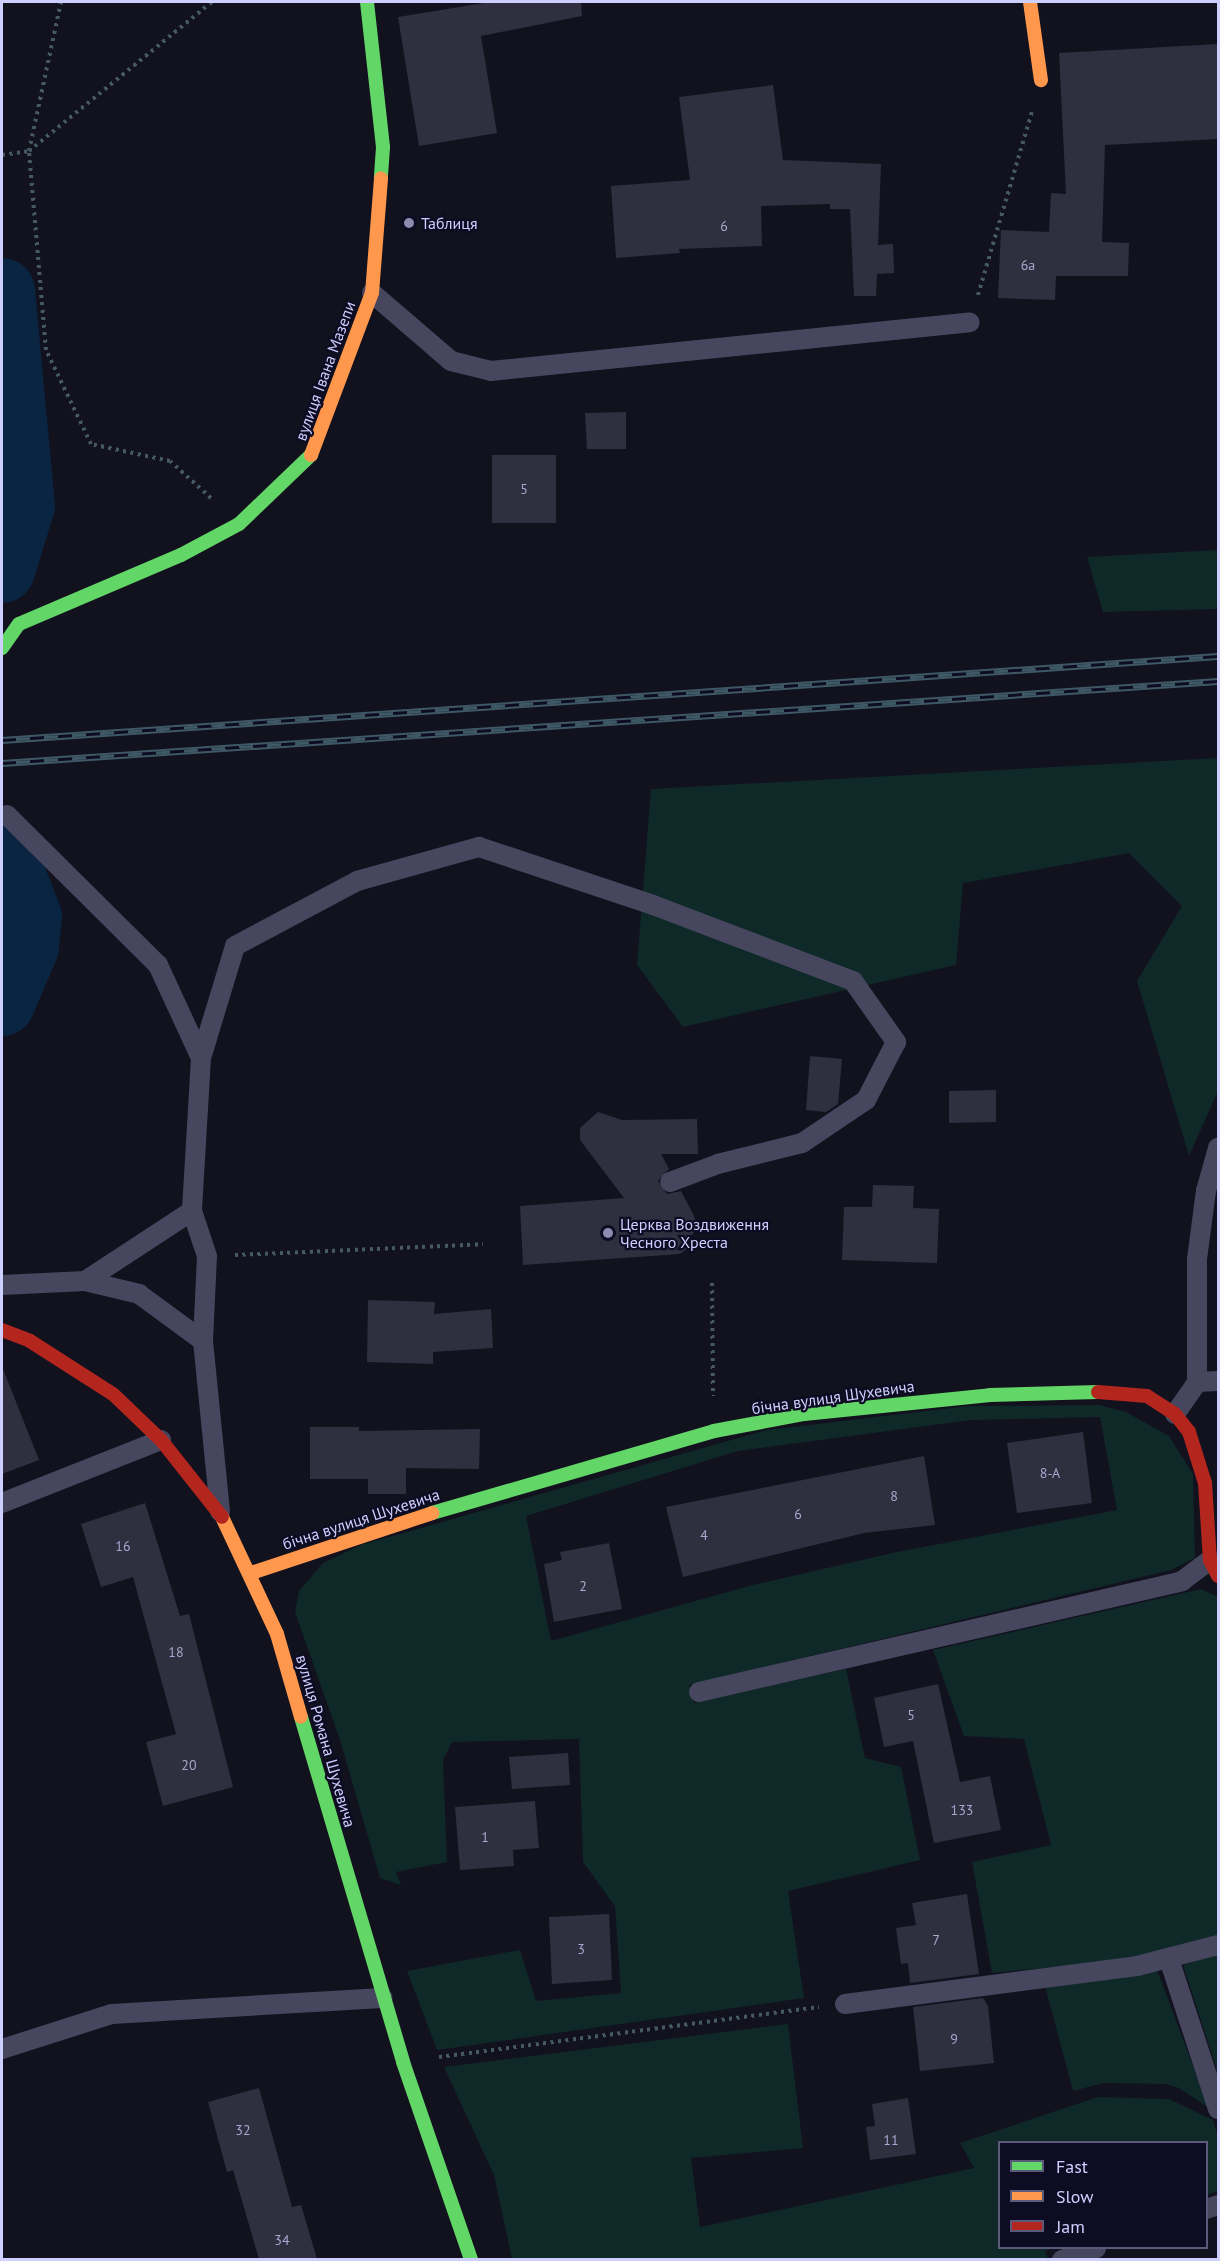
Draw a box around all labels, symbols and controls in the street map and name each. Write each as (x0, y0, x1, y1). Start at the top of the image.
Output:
place label: Таблиця (421, 213, 478, 233)
marker: Таблиця (402, 216, 416, 230)
house number: 6 (720, 218, 728, 234)
house number: 6а (1021, 257, 1035, 273)
street label: вулиця Івана Мазепи (291, 299, 359, 443)
house number: 5 (520, 481, 528, 497)
place label: Церква Воздвиження Чесного Хреста (620, 1214, 769, 1252)
marker: Церква Воздвиження Чесного Хреста (601, 1226, 615, 1240)
street label: бічна вулиця Шухевича (750, 1376, 916, 1418)
house number: 8-А (1040, 1465, 1060, 1481)
street label: бічна вулиця Шухевича (280, 1485, 442, 1553)
house number: 8 (890, 1488, 898, 1504)
house number: 6 (794, 1506, 802, 1522)
house number: 4 (700, 1527, 708, 1543)
house number: 16 (115, 1538, 131, 1554)
house number: 2 (579, 1578, 587, 1594)
house number: 18 (168, 1644, 184, 1660)
street label: вулиця Романа Шухевича (292, 1653, 360, 1829)
house number: 5 (907, 1707, 915, 1723)
house number: 20 (181, 1757, 197, 1773)
house number: 133 (951, 1802, 973, 1818)
house number: 1 (481, 1829, 489, 1845)
house number: 7 (932, 1932, 940, 1948)
house number: 3 (577, 1941, 585, 1957)
house number: 9 (950, 2031, 958, 2047)
house number: 32 (235, 2122, 251, 2138)
house number: 11 (883, 2132, 899, 2148)
legend (998, 2141, 1208, 2249)
text: Fast (1056, 2155, 1088, 2178)
text: Slow (1056, 2185, 1094, 2208)
text: Jam (1056, 2215, 1085, 2238)
house number: 34 (274, 2232, 290, 2248)

